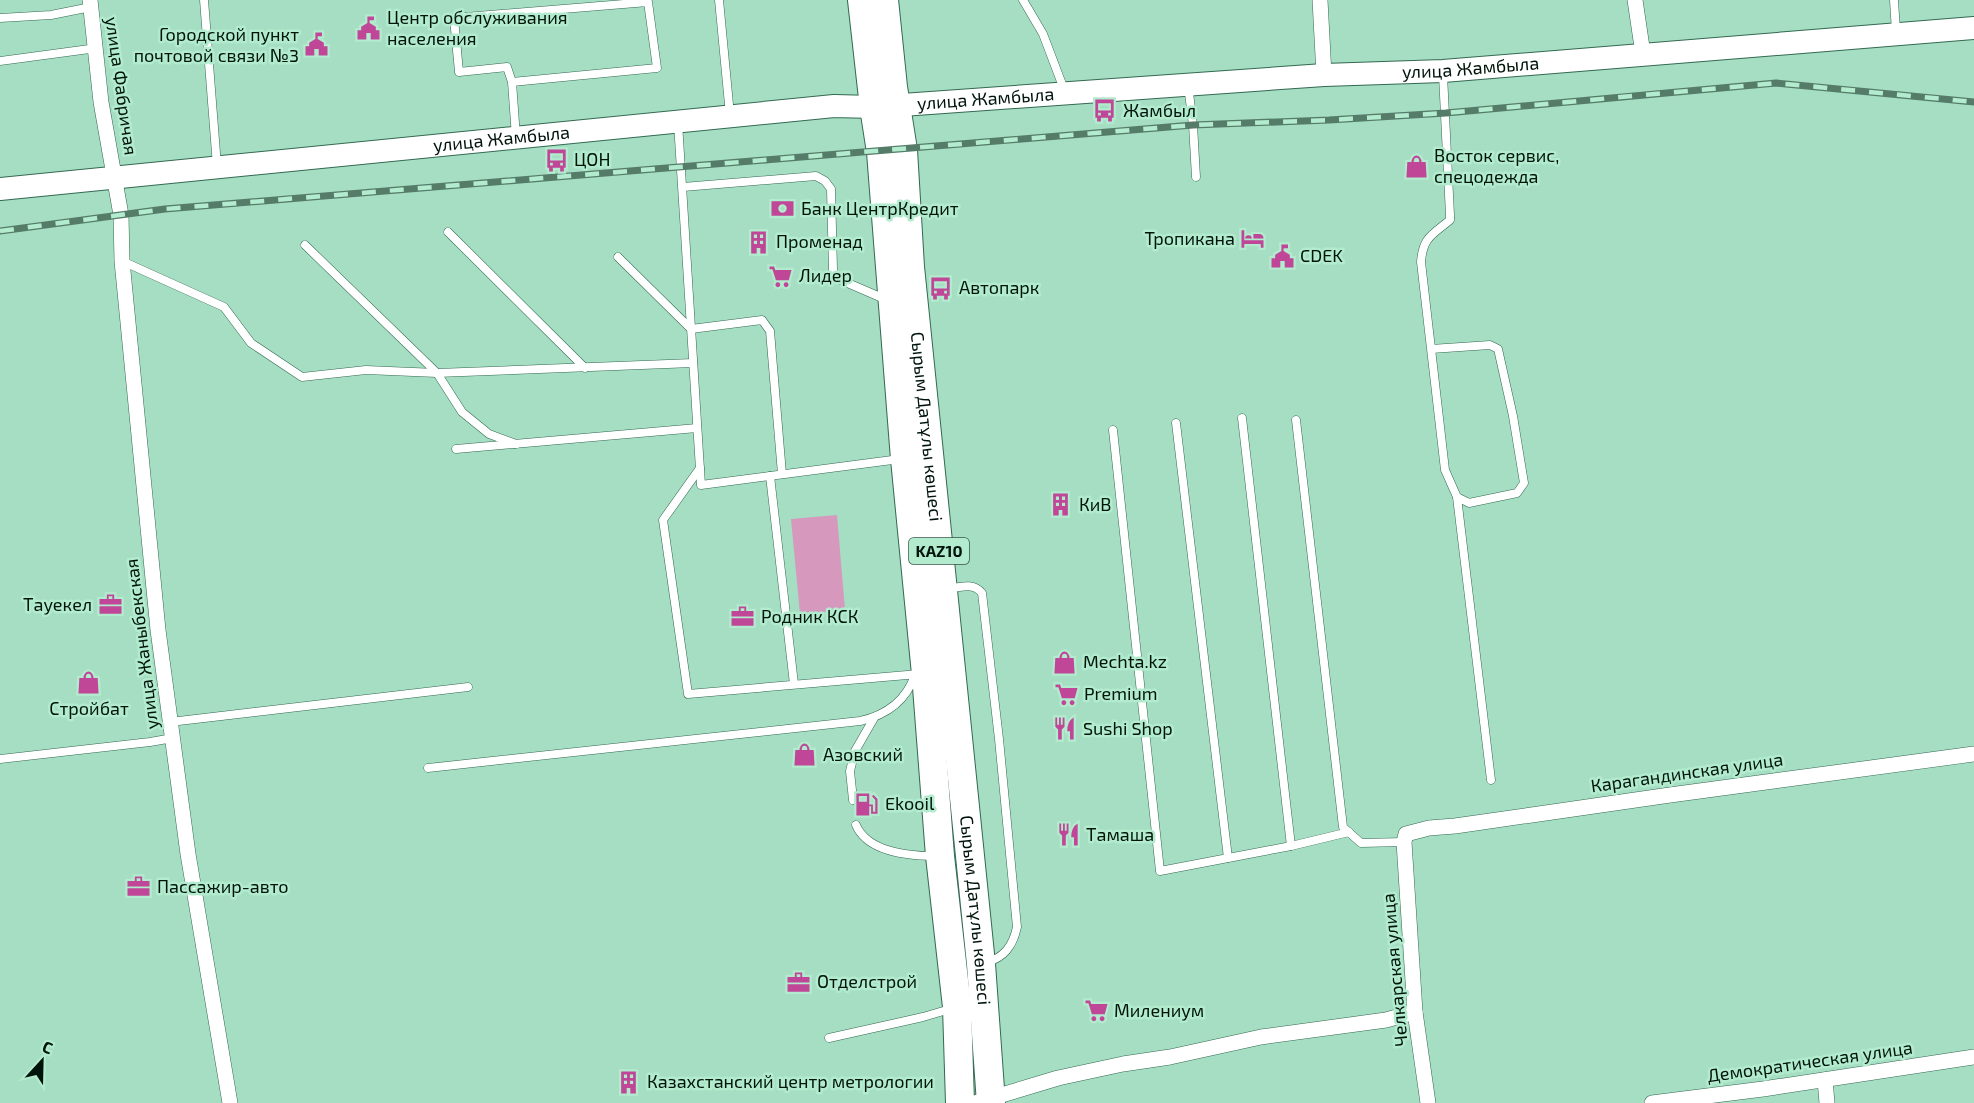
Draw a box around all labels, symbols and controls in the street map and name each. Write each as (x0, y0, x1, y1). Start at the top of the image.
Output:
place label: Центр обслуживания наcеления (387, 6, 568, 49)
street label: улица Фабричая (101, 15, 143, 157)
public building icon: Центр обслуживания наcеления (356, 15, 382, 41)
place label: Городской пункт почтовой связи №3 (134, 23, 299, 66)
public building icon: Городской пункт почтовой связи №3 (304, 32, 330, 58)
street label: улица Жамбыла (1402, 51, 1540, 82)
street label: улица Жамбыла (916, 82, 1055, 114)
bus stop icon: Жамбыл (1092, 98, 1118, 124)
place label: Жамбыл (1123, 99, 1196, 121)
street label: улица Жамбыла (432, 120, 571, 156)
place label: Восток сервис, спецодежда (1434, 144, 1559, 187)
bus stop icon: ЦОН (543, 147, 569, 173)
place label: ЦОН (574, 148, 610, 170)
shop icon: Восток сервис, спецодежда (1403, 153, 1429, 179)
bank icon: Банк ЦентрКредит (770, 196, 796, 222)
place label: Банк ЦентрКредит (801, 197, 959, 219)
hotel icon: Тропикана (1240, 226, 1266, 252)
place label: Тропикана (1144, 227, 1235, 249)
building icon: Променад (745, 229, 771, 255)
place label: Променад (776, 230, 863, 252)
public building icon: CDEK (1269, 243, 1295, 269)
place label: CDEK (1300, 244, 1343, 266)
supermarket icon: Лидер (768, 263, 794, 289)
place label: Лидер (799, 264, 852, 286)
bus stop icon: Автопарк (928, 275, 954, 301)
place label: Автопарк (959, 276, 1040, 298)
street label: Сырым Датұлы көшесі (907, 331, 948, 522)
building icon: КиВ (1048, 492, 1074, 518)
place label: КиВ (1079, 493, 1112, 515)
road number: KAZ10 (909, 538, 969, 564)
street label: улица Жаныбекская (120, 557, 162, 731)
office icon: Тауекел (97, 592, 123, 618)
place label: Тауекел (23, 593, 92, 615)
office icon: Родник КСК (730, 604, 756, 630)
place label: Родник КСК (761, 605, 859, 627)
shop icon: Mechta.kz (1052, 649, 1078, 675)
place label: Mechta.kz (1083, 650, 1167, 672)
shop icon: Стройбат (76, 670, 102, 696)
supermarket icon: Premium (1053, 681, 1079, 707)
place label: Premium (1084, 682, 1158, 704)
place label: Стройбат (49, 697, 129, 719)
restaurant icon: Sushi Shop (1052, 716, 1078, 742)
place label: Sushi Shop (1083, 717, 1173, 739)
shop icon: Азовский (792, 742, 818, 768)
place label: Азовский (823, 743, 903, 765)
street label: Карагандинская улица (1589, 748, 1784, 796)
fuel station icon: Ekooil (854, 791, 880, 817)
place label: Ekooil (885, 792, 935, 814)
street label: Сырым Датұлы көшесі (956, 814, 996, 1006)
restaurant icon: Тамаша (1055, 822, 1081, 848)
place label: Тамаша (1086, 823, 1154, 845)
office icon: Пассажир-авто (126, 874, 152, 900)
place label: Пассажир-авто (157, 875, 289, 897)
street label: Челкарская улица (1376, 893, 1412, 1048)
office icon: Отделстрой (786, 969, 812, 995)
place label: Отделстрой (817, 970, 917, 992)
supermarket icon: Милениум (1083, 998, 1109, 1024)
place label: Милениум (1114, 999, 1204, 1021)
north arrow (12, 1031, 72, 1091)
text: С (40, 1036, 56, 1057)
street label: Демократическая улица (1706, 1036, 1914, 1086)
building icon: Казахстанский центр метрологии (616, 1069, 642, 1095)
place label: Казахстанский центр метрологии (647, 1070, 934, 1092)

